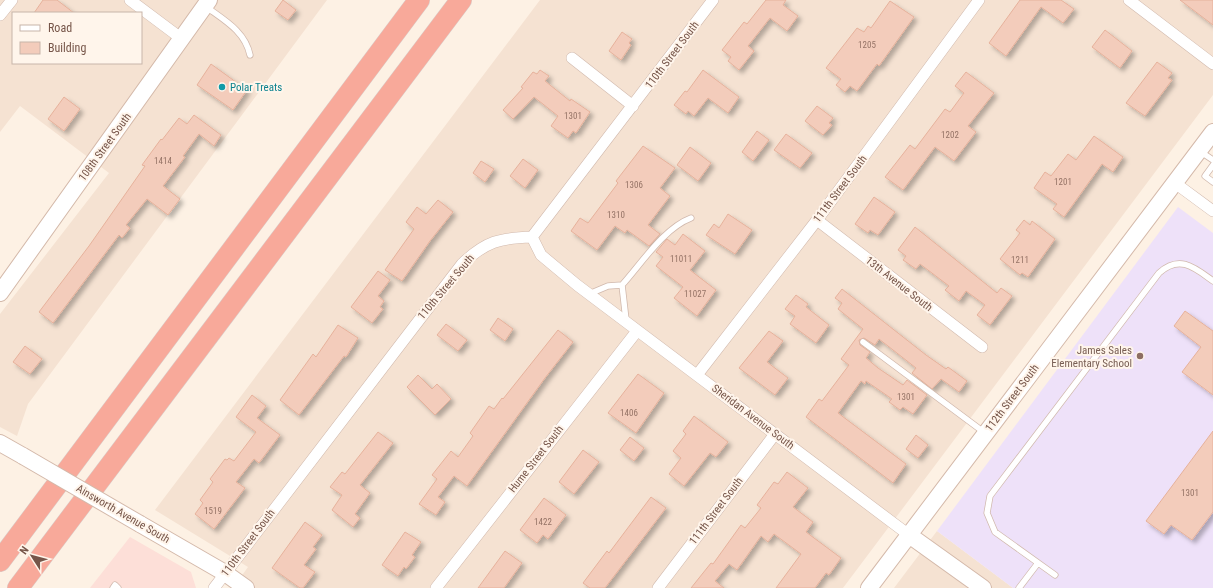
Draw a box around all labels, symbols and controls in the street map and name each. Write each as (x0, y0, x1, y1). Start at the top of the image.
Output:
legend (12, 12, 142, 64)
street label: 110th Street South (642, 19, 702, 91)
text: Road (48, 21, 72, 35)
house number: 1205 (858, 40, 876, 50)
text: Building (48, 41, 86, 55)
place label: Polar Treats (230, 81, 282, 94)
marker: Polar Treats (217, 82, 227, 92)
street label: 108th Street South (76, 110, 134, 184)
house number: 1301 (564, 111, 582, 121)
house number: 1202 (941, 130, 959, 140)
street label: 111th Street South (810, 153, 870, 225)
house number: 1414 (154, 156, 172, 166)
house number: 1201 (1054, 177, 1072, 187)
house number: 1306 (625, 180, 643, 190)
house number: 1310 (607, 210, 625, 220)
street label: 110th Street South (415, 252, 477, 322)
house number: 11011 (670, 254, 692, 264)
street label: 13th Avenue South (863, 254, 935, 314)
house number: 1211 (1011, 255, 1029, 265)
house number: 11027 (684, 289, 707, 299)
place label: James Sales Elementary School (1051, 344, 1132, 370)
marker: James Sales Elementary School (1135, 351, 1145, 361)
street label: 112th Street South (982, 362, 1042, 434)
street label: Sheridan Avenue South (709, 382, 797, 452)
house number: 1301 (897, 392, 915, 402)
house number: 1406 (620, 408, 638, 418)
street label: Hume Street South (506, 423, 566, 495)
street label: 111th Street South (686, 475, 746, 547)
street label: Ainsworth Avenue South (74, 482, 172, 546)
house number: 1301 (1181, 488, 1199, 498)
house number: 1519 (204, 506, 222, 516)
street label: 110th Street South (218, 507, 278, 579)
house number: 1422 (534, 517, 552, 527)
north arrow (12, 536, 52, 576)
text: N (17, 544, 32, 557)

